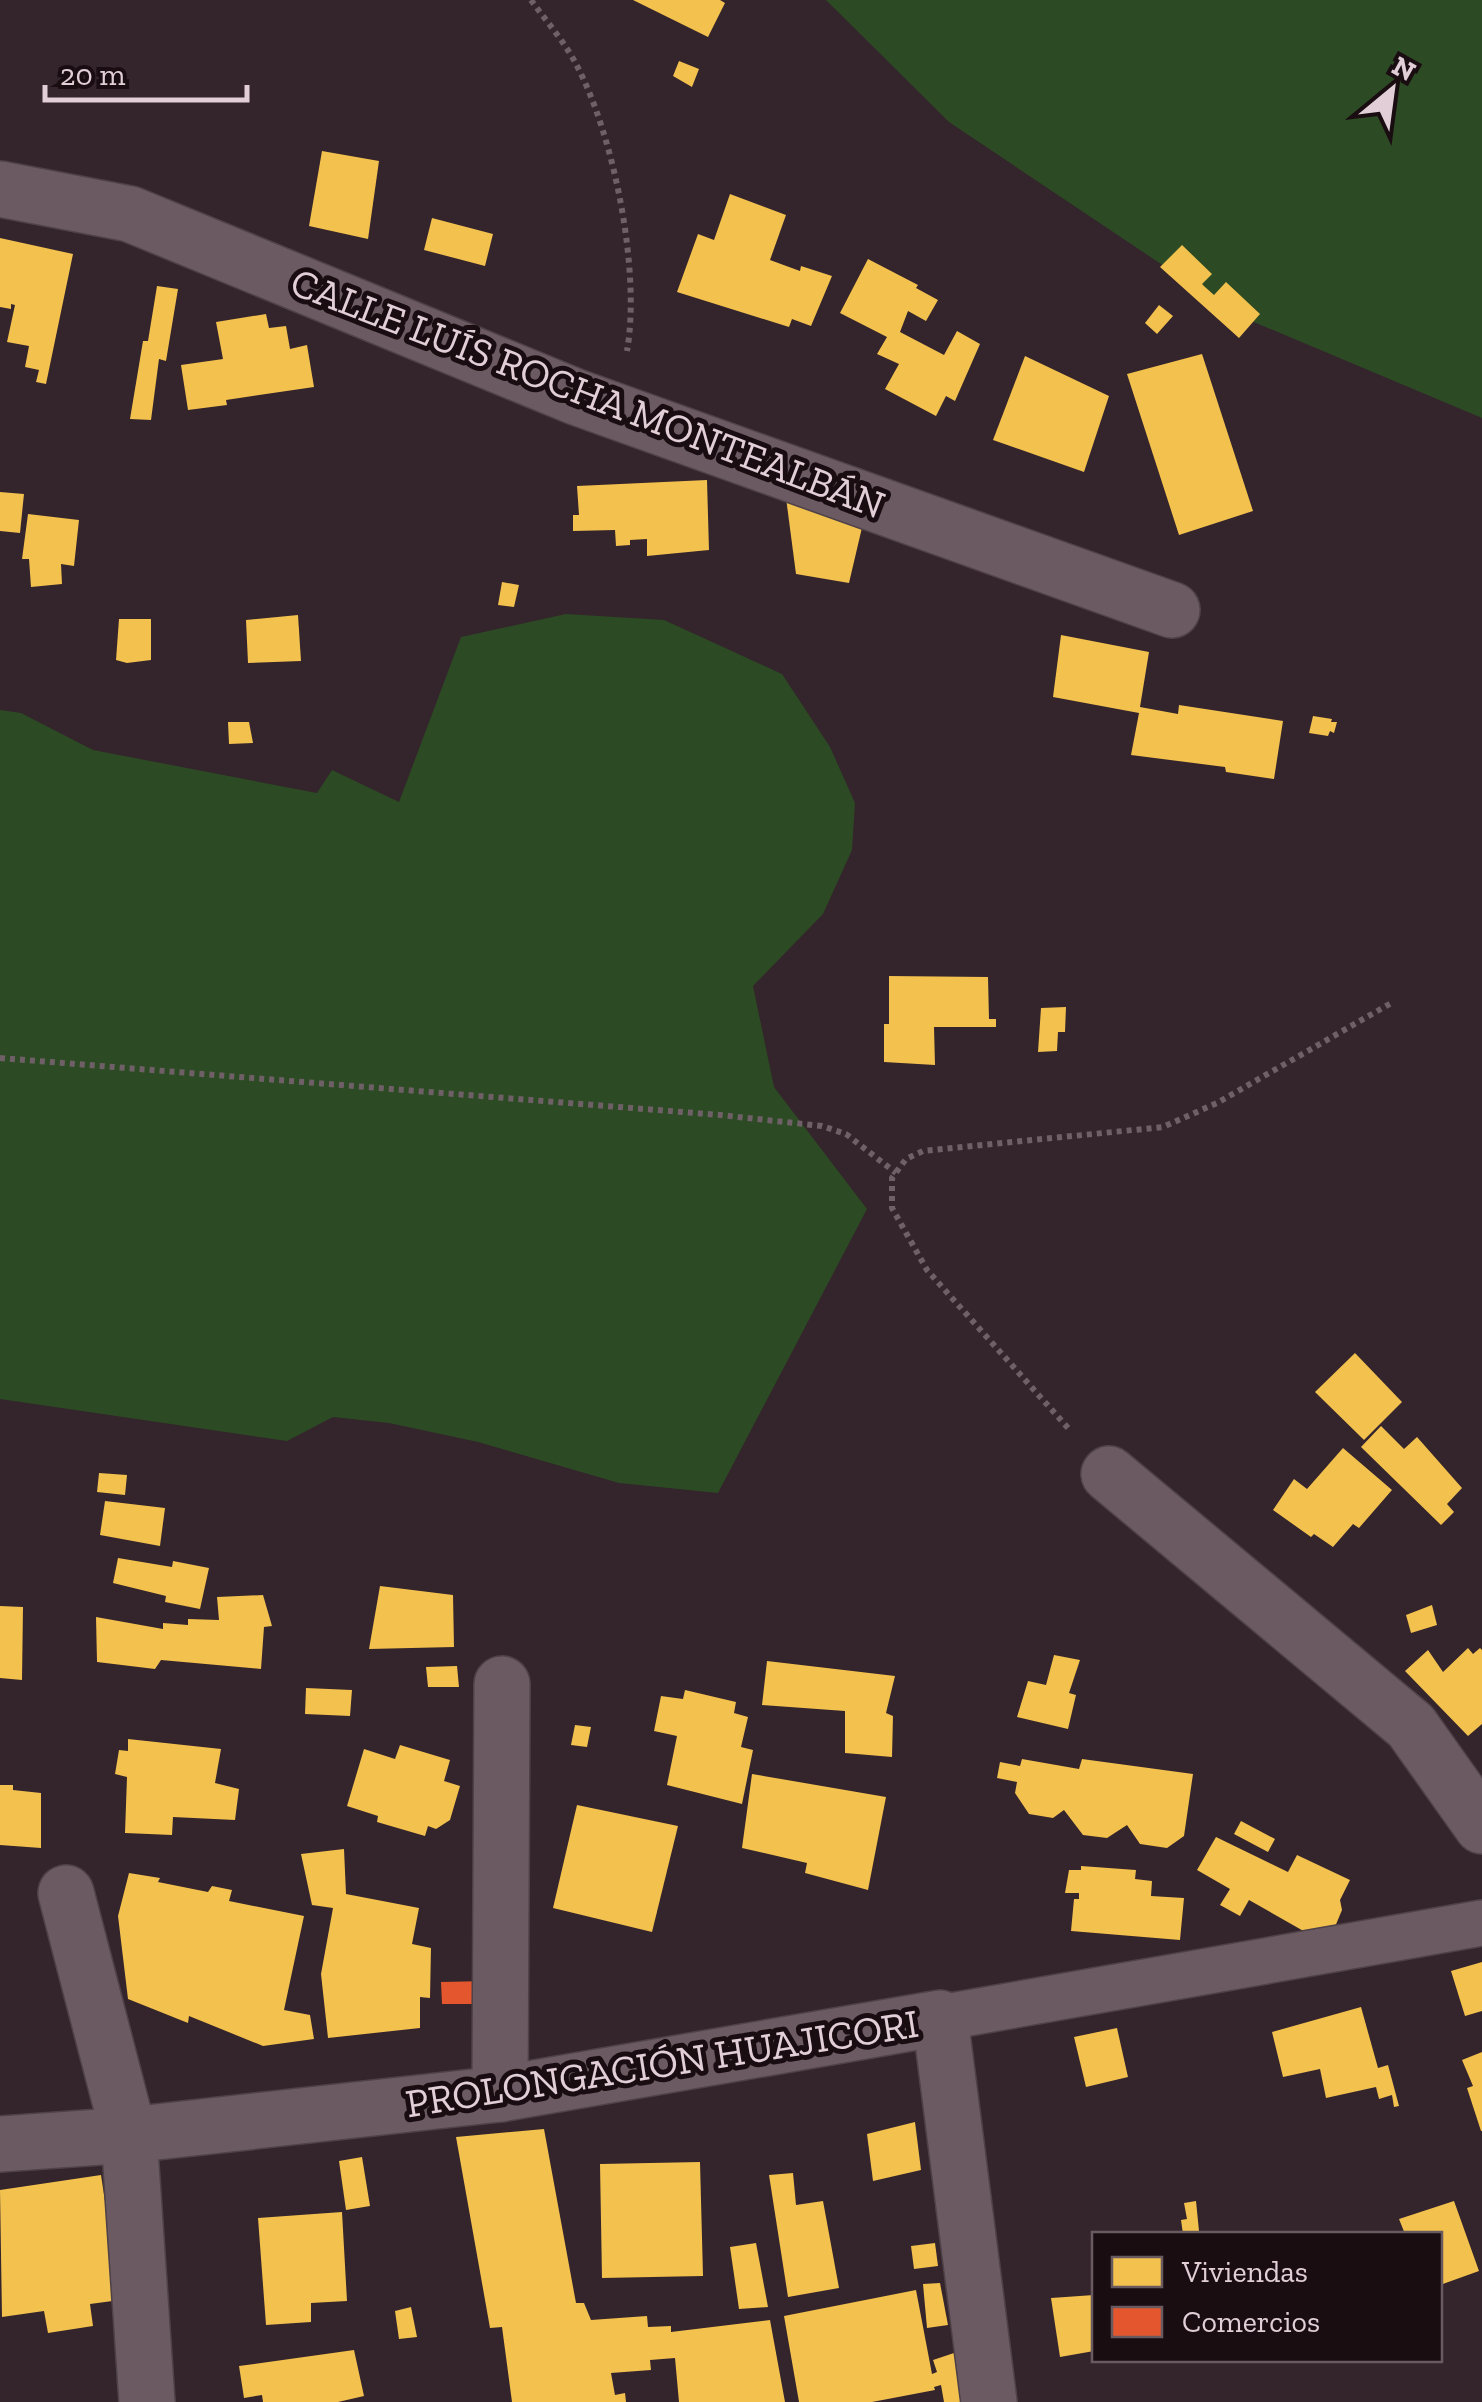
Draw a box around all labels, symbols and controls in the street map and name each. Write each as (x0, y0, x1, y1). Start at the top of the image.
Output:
scale bar (45, 40, 248, 102)
north arrow (1342, 40, 1442, 140)
text: N (1387, 49, 1421, 88)
text: 20 m (60, 57, 126, 93)
street label: CALLE LUÍS ROCHA MONTEALBÁN (284, 257, 892, 529)
street label: PROLONGACIÓN HUAJICORI (402, 1999, 922, 2127)
legend (1092, 2232, 1442, 2362)
text: Viviendas (1181, 2254, 1308, 2290)
text: Comercios (1182, 2304, 1320, 2340)

